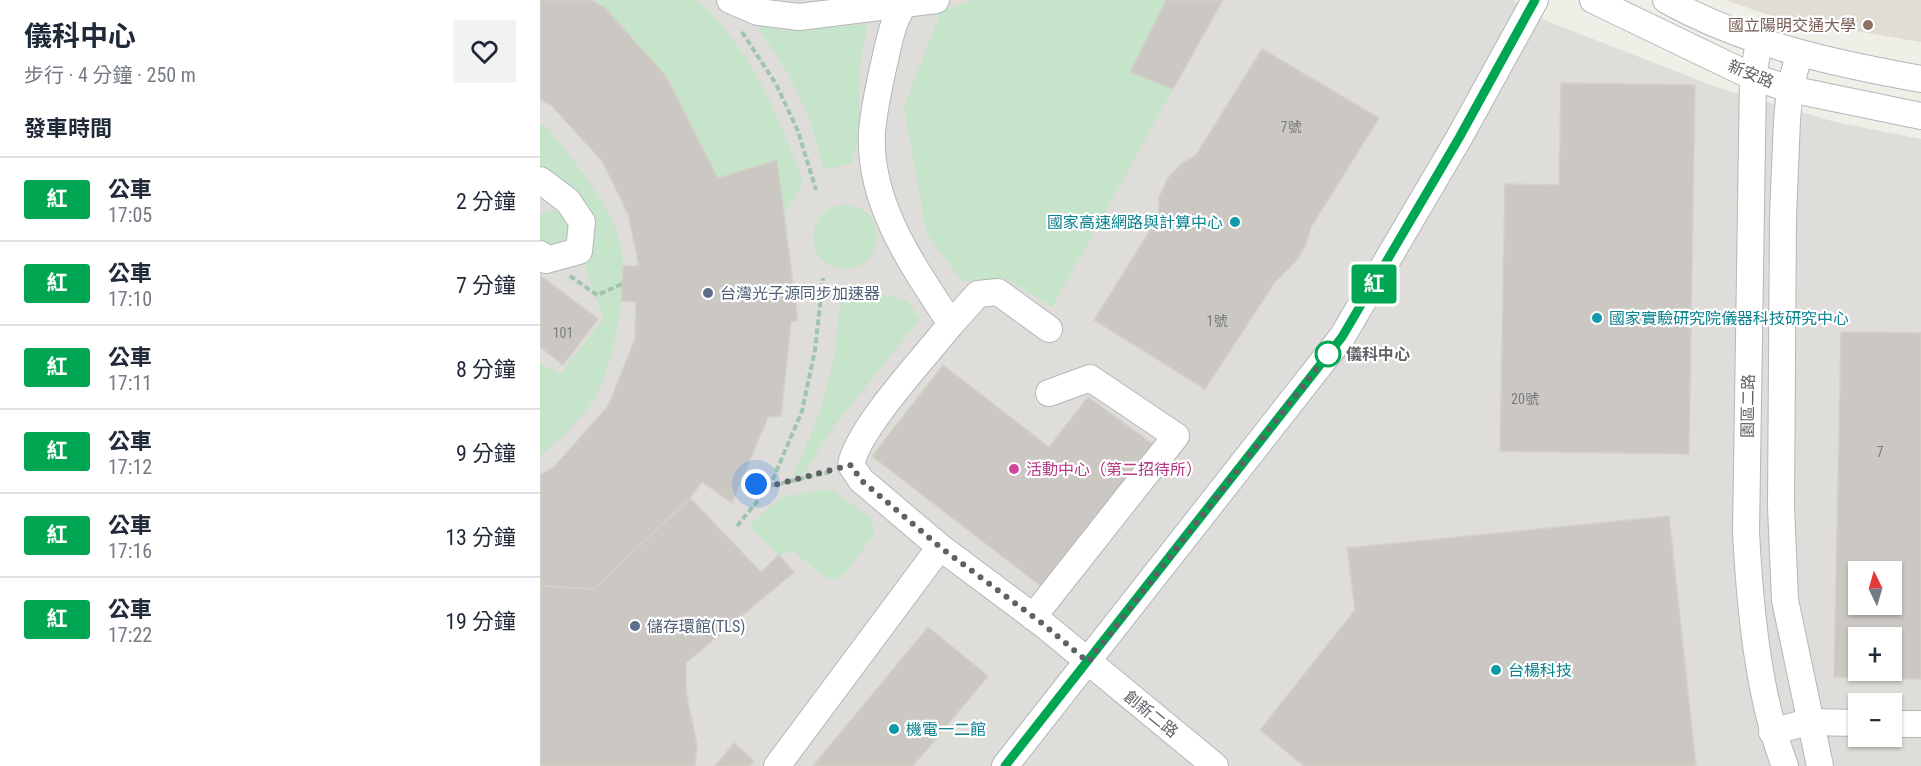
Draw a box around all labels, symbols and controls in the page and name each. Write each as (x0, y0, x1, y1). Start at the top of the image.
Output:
place label: 國立陽明交通大學 (1728, 16, 1856, 35)
marker: 國立陽明交通大學 (1861, 18, 1875, 32)
text: 儀科中心 (24, 20, 136, 53)
button: heart (453, 20, 516, 83)
street label: 新安路 (1725, 56, 1777, 92)
text: 步行 · 4 分鐘 · 250 m (24, 63, 196, 87)
text: 發車時間 (24, 116, 112, 141)
house number: 7號 (1281, 119, 1301, 135)
text: 公車 (108, 177, 152, 202)
text: 紅 (47, 187, 68, 211)
text: 2 分鐘 (456, 189, 516, 214)
text: 17:05 (108, 203, 152, 227)
place label: 國家高速網路與計算中心 (1047, 213, 1223, 232)
marker: 國家高速網路與計算中心 (1228, 215, 1242, 229)
text: 公車 (108, 261, 152, 286)
line badge: 紅 (1354, 264, 1394, 304)
text: 紅 (47, 271, 68, 295)
text: 紅 (1364, 272, 1385, 296)
text: 7 分鐘 (456, 273, 516, 298)
place label: 台灣光子源同步加速器 (720, 284, 880, 303)
marker: 台灣光子源同步加速器 (701, 286, 715, 300)
text: 17:10 (108, 287, 152, 311)
place label: 國家實驗研究院儀器科技研究中心 (1609, 309, 1849, 328)
marker: 國家實驗研究院儀器科技研究中心 (1590, 311, 1604, 325)
house number: 1號 (1207, 313, 1227, 329)
house number: 101 (553, 325, 573, 341)
marker: 儀科中心 (1315, 341, 1341, 367)
text: 公車 (108, 345, 152, 370)
place label: 儀科中心 (1346, 345, 1410, 364)
text: 紅 (47, 355, 68, 379)
text: 8 分鐘 (456, 357, 516, 382)
text: 17:11 (108, 371, 152, 395)
street label: 園區二路 (1738, 374, 1758, 438)
house number: 20號 (1511, 391, 1539, 407)
text: 公車 (108, 429, 152, 454)
text: 紅 (47, 439, 68, 463)
text: 9 分鐘 (456, 441, 516, 466)
house number: 7 (1877, 444, 1884, 460)
text: 17:12 (108, 455, 152, 479)
place label: 活動中心（第二招待所） (1026, 460, 1202, 479)
marker: 活動中心（第二招待所） (1007, 462, 1021, 476)
your location (741, 469, 771, 499)
text: 公車 (108, 513, 152, 538)
text: 紅 (47, 523, 68, 547)
text: 13 分鐘 (445, 525, 516, 550)
text: 17:16 (108, 539, 152, 563)
north arrow (1848, 561, 1902, 615)
map controls (1848, 561, 1902, 747)
text: 公車 (108, 597, 152, 622)
text: 紅 (47, 607, 68, 631)
text: 19 分鐘 (445, 609, 516, 634)
place label: 儲存環館(TLS) (647, 617, 745, 636)
marker: 儲存環館(TLS) (628, 619, 642, 633)
text: 17:22 (108, 623, 152, 647)
button: + (1848, 627, 1902, 681)
place label: 台楊科技 (1508, 661, 1572, 680)
marker: 台楊科技 (1489, 663, 1503, 677)
street label: 創新二路 (1120, 686, 1182, 742)
button: − (1848, 693, 1902, 747)
place label: 機電一二館 (906, 720, 986, 739)
marker: 機電一二館 (887, 722, 901, 736)

